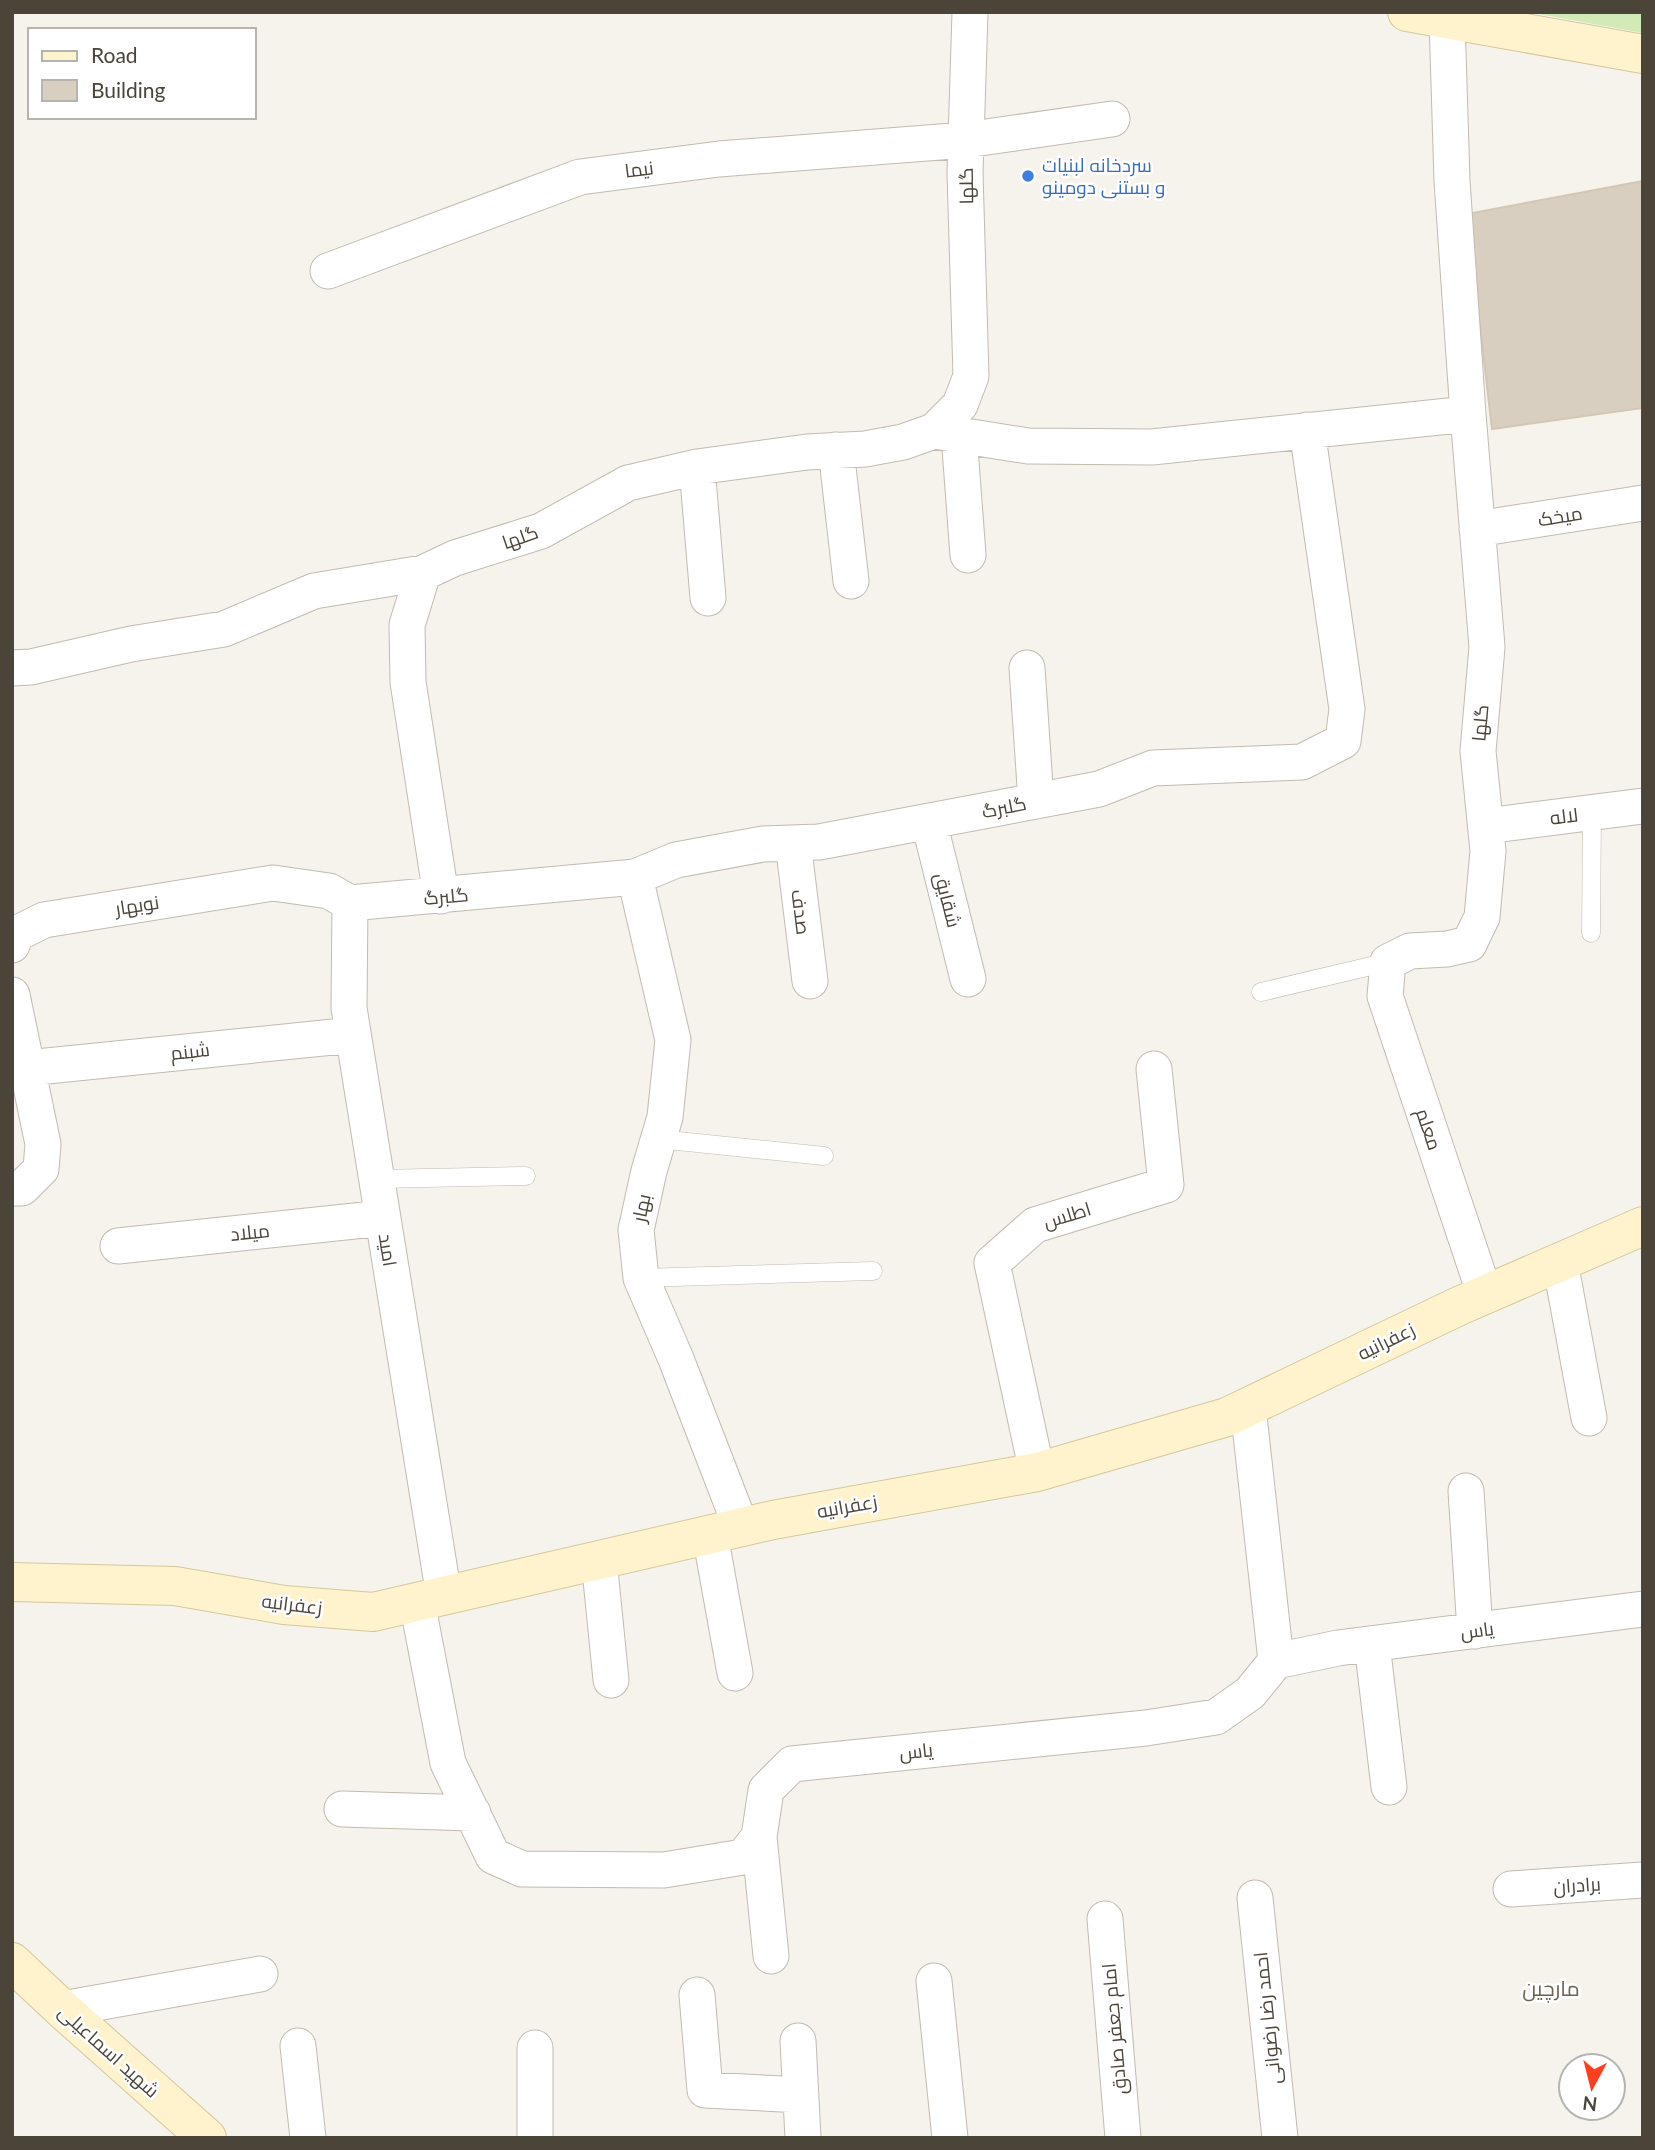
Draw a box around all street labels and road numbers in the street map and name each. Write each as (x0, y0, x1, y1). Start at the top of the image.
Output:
street label: نیما (623, 155, 655, 182)
street label: گلها (954, 167, 978, 205)
street label: میخک (1536, 501, 1584, 530)
street label: گلها (499, 520, 541, 554)
street label: گلها (1466, 704, 1494, 742)
street label: گلبرگ (980, 791, 1028, 823)
street label: لاله (1548, 802, 1579, 829)
street label: شقایق (929, 870, 966, 930)
street label: گلبرگ (423, 882, 469, 910)
street label: صدف (787, 888, 816, 936)
street label: نوبهار (112, 890, 161, 920)
street label: شبنم (169, 1037, 211, 1067)
street label: معلم (1409, 1105, 1447, 1154)
street label: بهار (626, 1192, 656, 1225)
street label: اطلس (1040, 1196, 1094, 1234)
street label: میلاد (229, 1218, 271, 1245)
street label: امید (375, 1232, 402, 1268)
street label: زعفرانیه (1353, 1317, 1419, 1365)
street label: زعفرانیه (815, 1489, 879, 1523)
street label: زعفرانیه (260, 1588, 324, 1620)
street label: یاس (1459, 1616, 1495, 1644)
street label: یاس (898, 1737, 934, 1765)
street label: برادران (1552, 1871, 1602, 1899)
street label: احمد رضا رضوانی (1248, 1951, 1286, 2085)
street label: امام جعفر صادق (1096, 1962, 1134, 2096)
street label: شهید اسماعیلی (54, 1999, 164, 2103)

